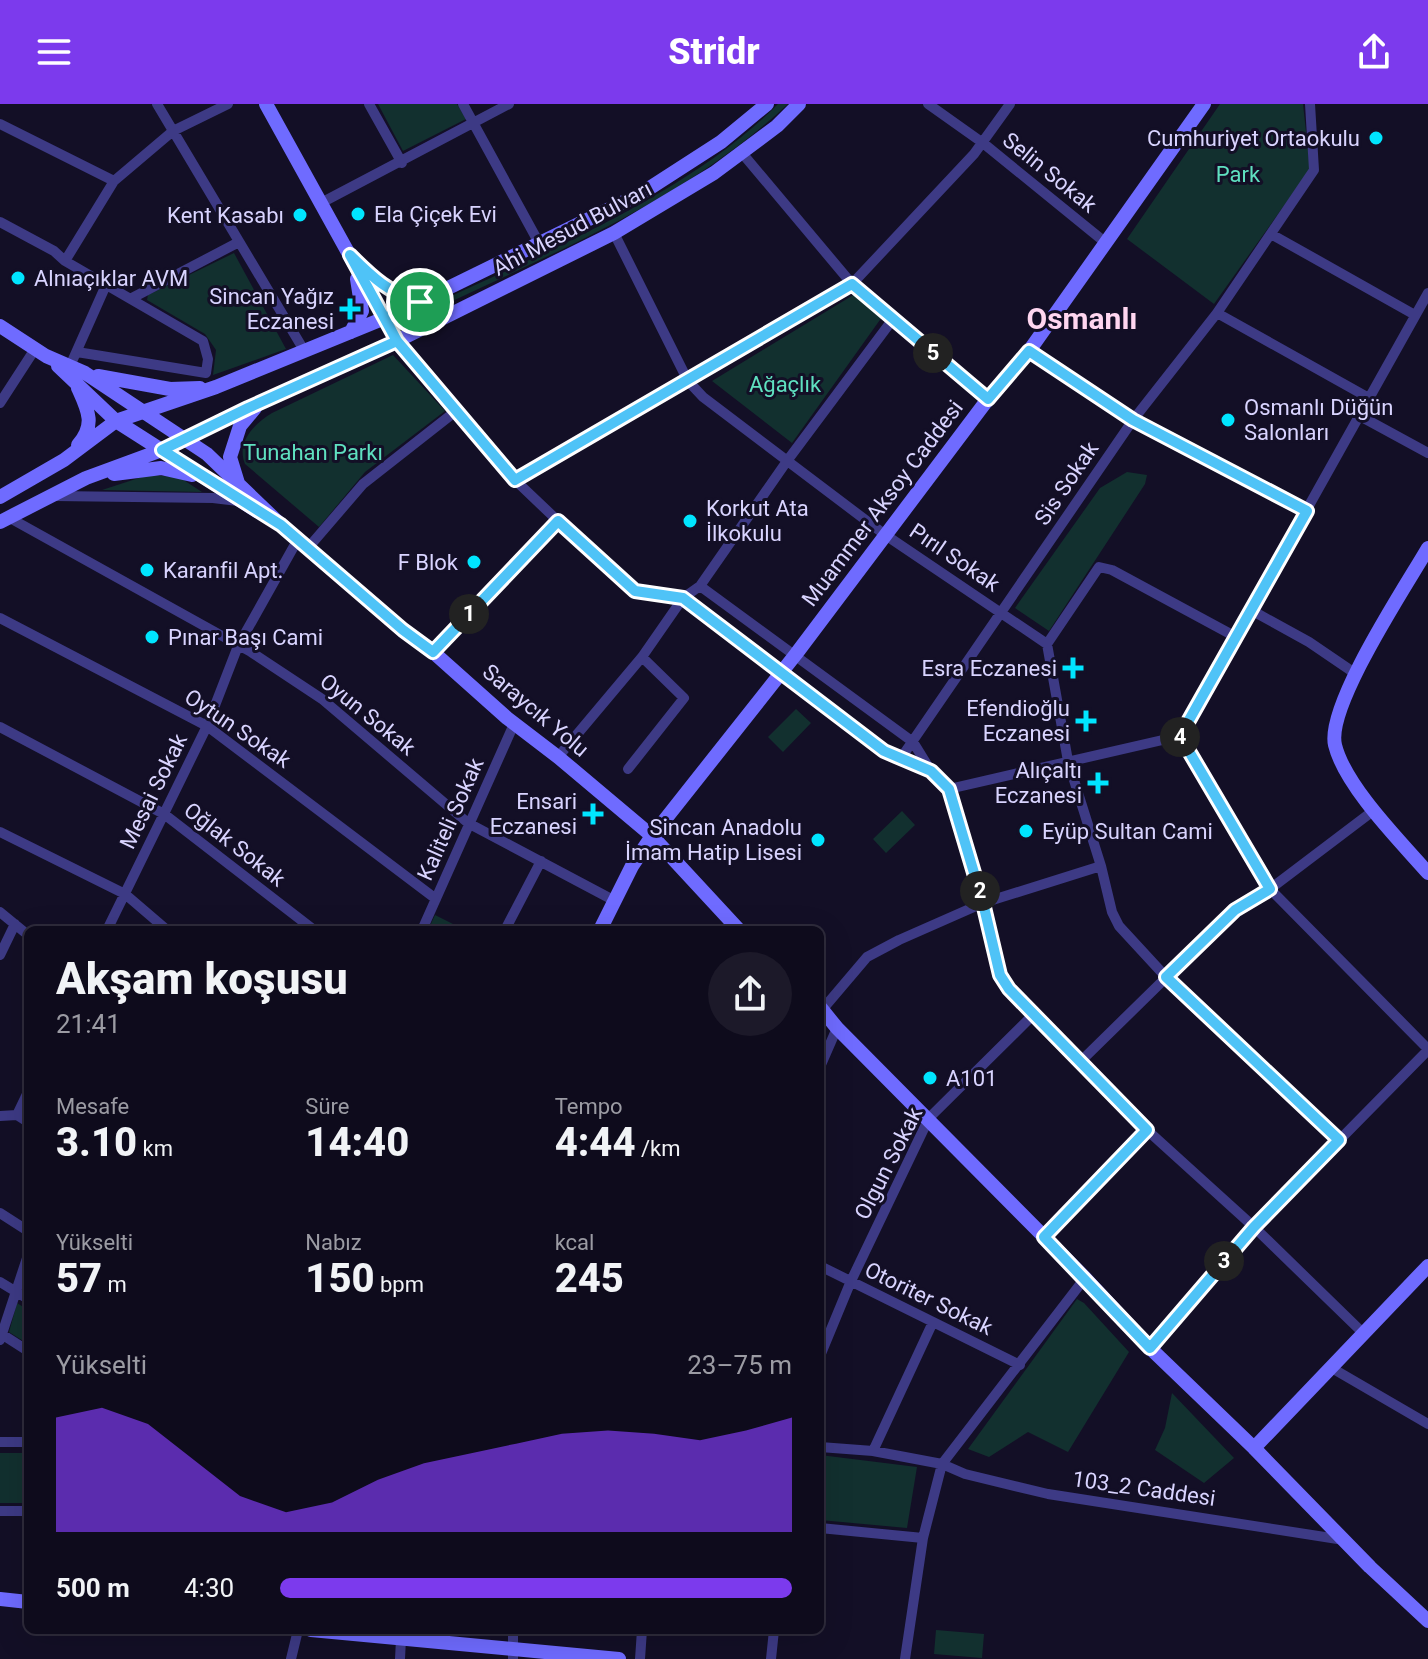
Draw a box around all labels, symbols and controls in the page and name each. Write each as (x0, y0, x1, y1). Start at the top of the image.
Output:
icon: menu (32, 30, 76, 74)
icon: share (1352, 30, 1396, 74)
text: Stridr (668, 31, 760, 73)
place label: Cumhuriyet Ortaokulu (1147, 126, 1360, 151)
street label: Selin Sokak (998, 127, 1102, 218)
marker: Cumhuriyet Ortaokulu (1367, 129, 1385, 147)
park label: Park (1216, 162, 1261, 187)
street label: Ahi Mesud Bulvarı (489, 176, 656, 281)
place label: Ela Çiçek Evi (374, 202, 497, 227)
place label: Kent Kasabı (167, 203, 284, 228)
marker: Ela Çiçek Evi (349, 205, 367, 223)
marker: Kent Kasabı (291, 206, 309, 224)
place label: Alnıaçıklar AVM (34, 266, 188, 291)
pin (386, 268, 454, 336)
marker: Alnıaçıklar AVM (9, 269, 27, 287)
icon: arrive (398, 280, 442, 324)
place label: Sincan Yağız Eczanesi (209, 284, 334, 334)
marker: Sincan Yağız Eczanesi (341, 300, 359, 318)
district label: Osmanlı (1026, 301, 1138, 336)
pin: 5 (913, 333, 953, 373)
text: 5 (927, 340, 939, 365)
park label: Ağaçlık (749, 372, 822, 397)
place label: Osmanlı Düğün Salonları (1244, 395, 1393, 445)
street label: Muammer Aksoy Caddesi (797, 396, 968, 611)
marker: Osmanlı Düğün Salonları (1219, 411, 1237, 429)
street label: Sis Sokak (1029, 436, 1104, 530)
park label: Tunahan Parkı (243, 440, 383, 465)
place label: Korkut Ata İlkokulu (706, 496, 809, 546)
marker: Korkut Ata İlkokulu (681, 512, 699, 530)
street label: Pırıl Sokak (905, 518, 1005, 597)
place label: F Blok (398, 550, 459, 575)
marker: F Blok (465, 553, 483, 571)
place label: Karanfil Apt. (163, 558, 283, 583)
marker: Karanfil Apt. (138, 561, 156, 579)
pin: 1 (449, 594, 489, 634)
text: 1 (463, 601, 475, 626)
place label: Pınar Başı Cami (168, 625, 323, 650)
marker: Pınar Başı Cami (143, 628, 161, 646)
place label: Esra Eczanesi (921, 656, 1057, 681)
street label: Saraycık Yolu (478, 659, 594, 762)
marker: Esra Eczanesi (1064, 659, 1082, 677)
street label: Oyun Sokak (315, 668, 421, 761)
street label: Oytun Sokak (180, 684, 296, 773)
place label: Efendioğlu Eczanesi (966, 696, 1070, 746)
marker: Efendioğlu Eczanesi (1077, 712, 1095, 730)
pin: 4 (1160, 717, 1200, 757)
text: 4 (1174, 724, 1186, 749)
street label: Mesai Sokak (115, 729, 192, 853)
street label: Kaliteli Sokak (412, 753, 489, 884)
place label: Alıçaltı Eczanesi (995, 758, 1082, 808)
marker: Alıçaltı Eczanesi (1089, 774, 1107, 792)
place label: Ensari Eczanesi (490, 789, 577, 839)
street label: Oğlak Sokak (179, 797, 291, 892)
marker: Ensari Eczanesi (584, 805, 602, 823)
place label: Sincan Anadolu İmam Hatip Lisesi (625, 815, 802, 865)
place label: Eyüp Sultan Cami (1042, 819, 1213, 844)
marker: Eyüp Sultan Cami (1017, 822, 1035, 840)
marker: Sincan Anadolu İmam Hatip Lisesi (809, 831, 827, 849)
pin: 2 (960, 871, 1000, 911)
text: 2 (974, 878, 986, 903)
button: share (708, 952, 792, 1036)
text: Akşam koşusu (56, 953, 348, 1005)
text: 21:41 (56, 1009, 121, 1039)
place label: A101 (946, 1066, 997, 1091)
marker: A101 (921, 1069, 939, 1087)
text: Mesafe (56, 1094, 129, 1119)
text: Süre (305, 1094, 349, 1119)
text: Tempo (555, 1094, 623, 1119)
street label: Olgun Sokak (850, 1102, 928, 1223)
text: 3.10 (56, 1119, 137, 1166)
text: 14:40 (305, 1119, 409, 1166)
text: 4:44 (555, 1119, 636, 1166)
text: km (137, 1136, 173, 1161)
text: /km (636, 1136, 680, 1161)
text: Yükselti (56, 1230, 133, 1255)
text: Nabız (305, 1230, 362, 1255)
text: kcal (555, 1230, 594, 1255)
pin: 3 (1204, 1241, 1244, 1281)
text: 3 (1218, 1248, 1230, 1273)
text: 57 (56, 1255, 102, 1302)
text: 150 (305, 1255, 375, 1302)
text: 245 (555, 1255, 624, 1302)
street label: Otoriter Sokak (861, 1257, 998, 1341)
text: m (102, 1272, 127, 1297)
text: bpm (375, 1272, 424, 1297)
text: Yükselti (56, 1350, 147, 1380)
text: 23–75 m (687, 1350, 792, 1380)
street label: 103_2 Caddesi (1071, 1466, 1217, 1511)
text: 500 m (56, 1573, 130, 1603)
text: 4:30 (184, 1573, 234, 1603)

